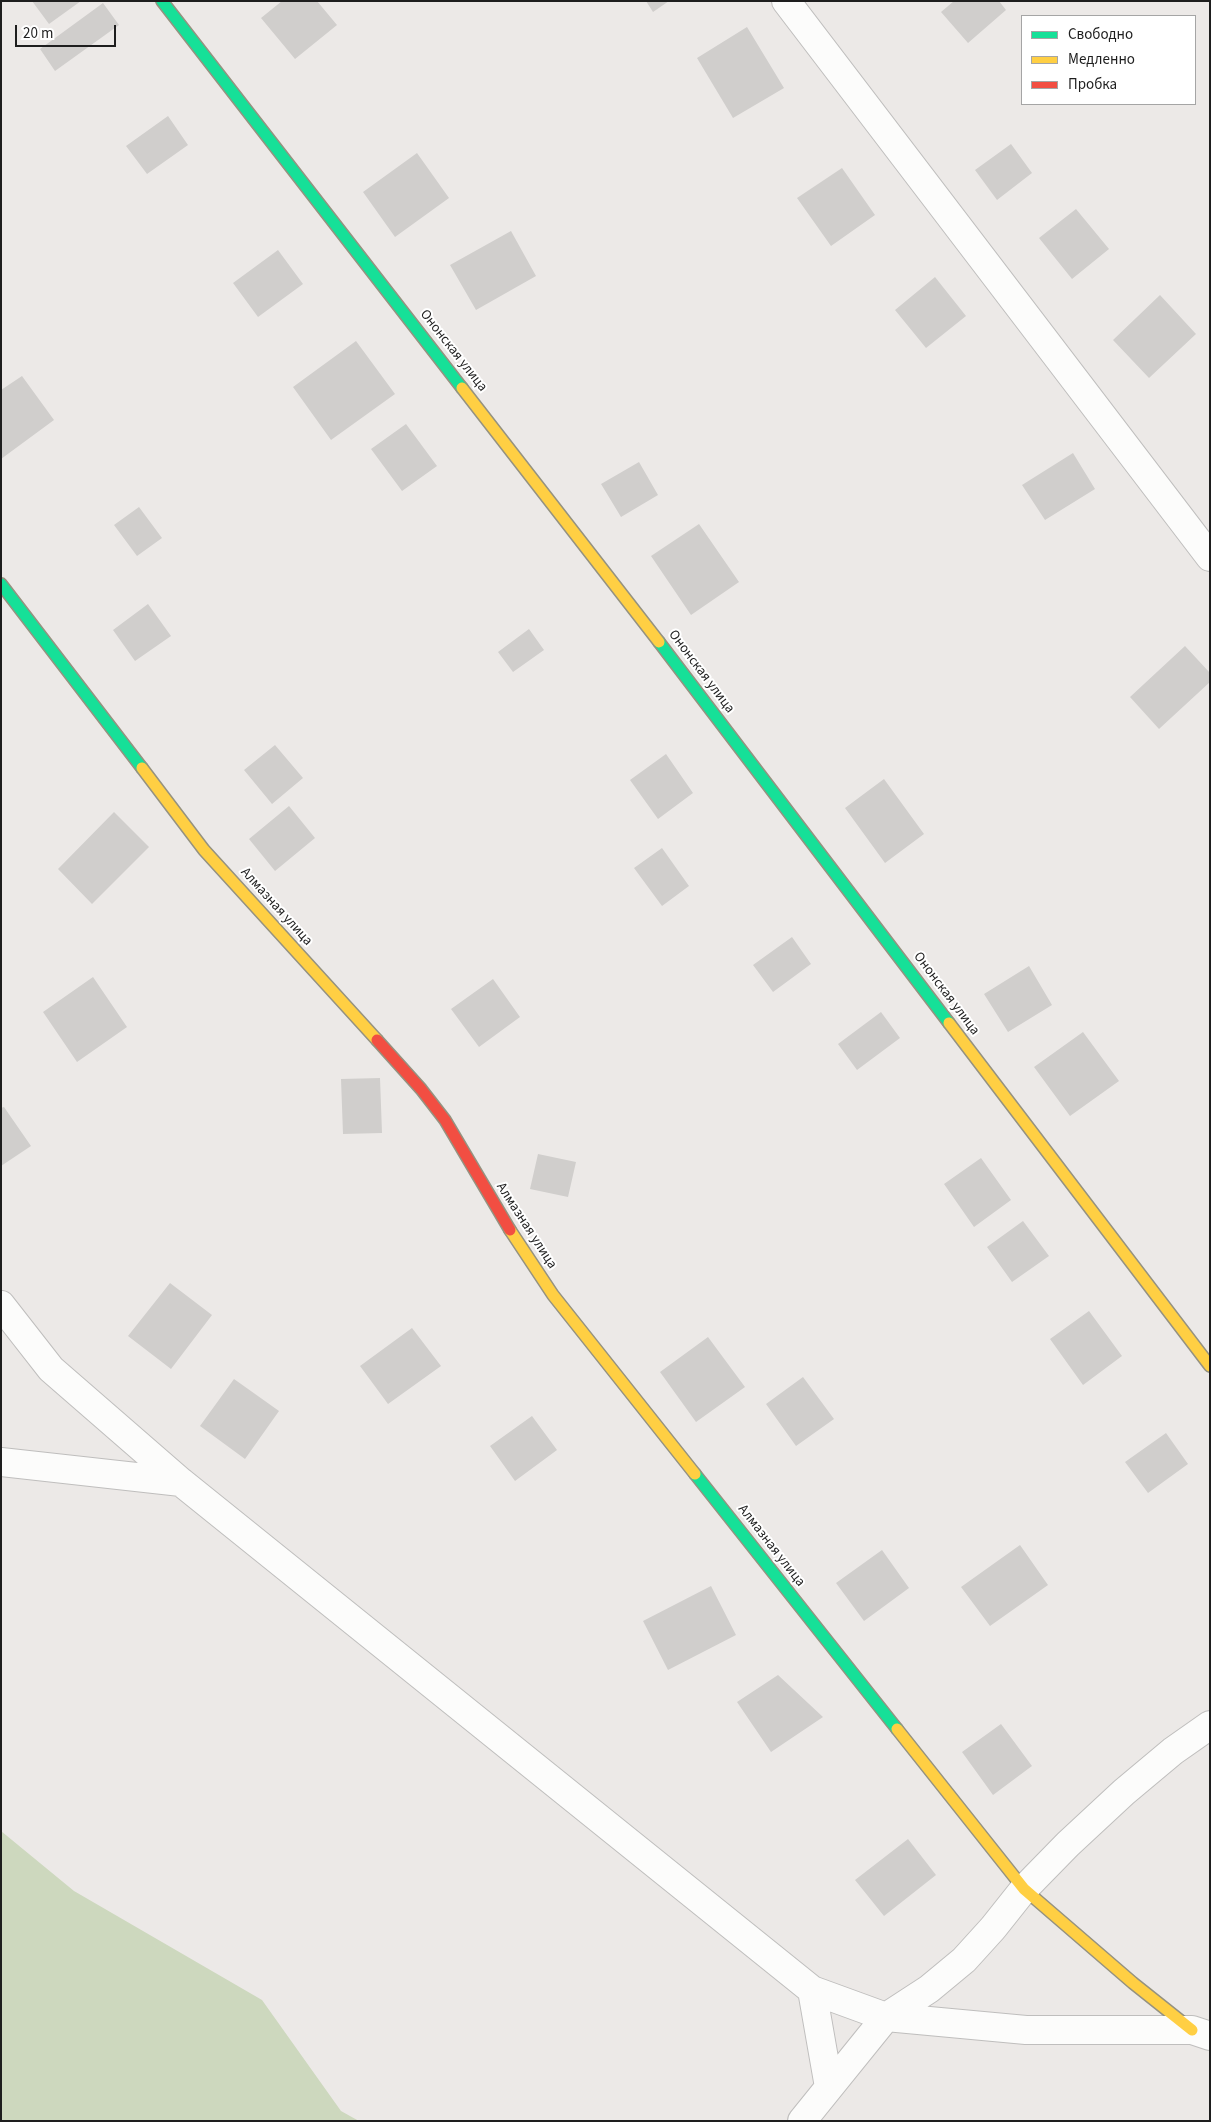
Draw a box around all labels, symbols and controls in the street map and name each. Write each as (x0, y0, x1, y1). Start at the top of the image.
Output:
scale bar (18, 15, 119, 47)
legend (1021, 15, 1196, 105)
text: 20 m (23, 23, 53, 44)
text: Свободно (1068, 24, 1133, 45)
text: Медленно (1068, 49, 1135, 70)
text: Пробка (1068, 74, 1117, 95)
street label: Ононская улица (416, 307, 490, 395)
street label: Ононская улица (664, 627, 738, 717)
street label: Алмазная улица (237, 864, 315, 950)
street label: Ононская улица (909, 949, 983, 1039)
street label: Алмазная улица (492, 1180, 560, 1272)
street label: Алмазная улица (734, 1502, 808, 1590)

